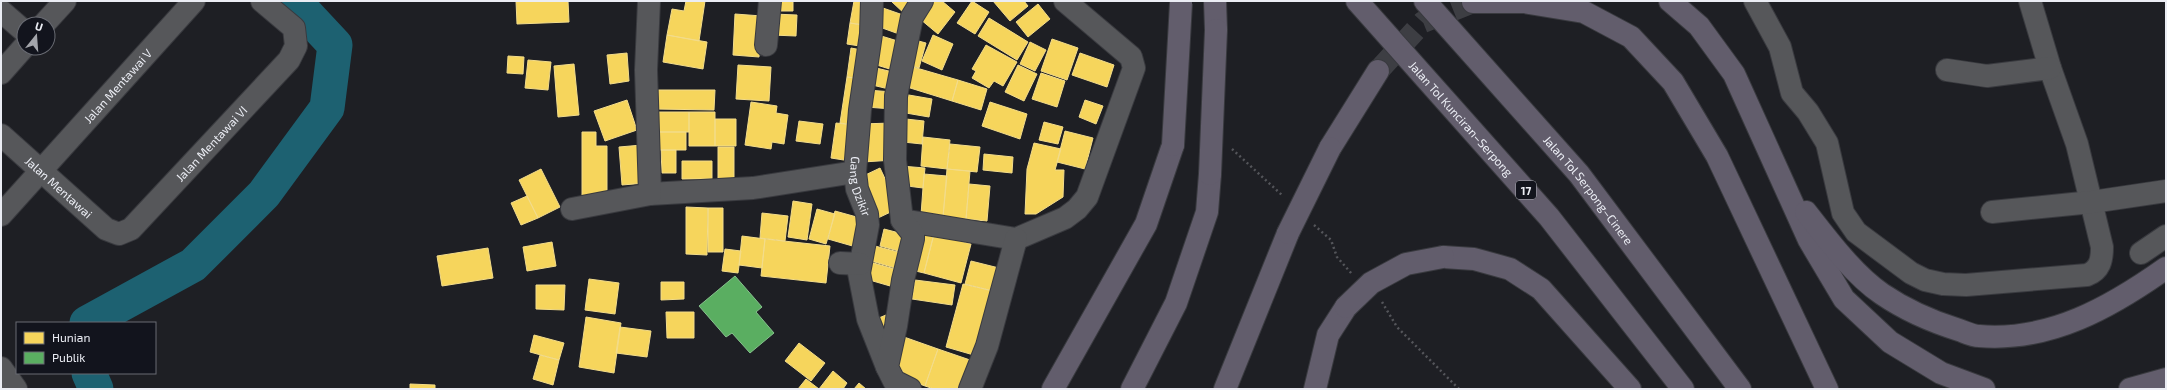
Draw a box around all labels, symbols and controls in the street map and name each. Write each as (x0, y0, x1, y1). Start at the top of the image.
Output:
north arrow (16, 16, 56, 56)
text: U (34, 19, 45, 33)
street label: Jalan Mentawai V (81, 45, 155, 126)
street label: Jalan Tol Kunciran–Serpong (1406, 58, 1516, 179)
street label: Jalan Mentawai VI (172, 103, 250, 184)
street label: Jalan Tol Serpong–Cinere (1541, 132, 1636, 247)
street label: Jalan Mentawai (23, 153, 96, 221)
street label: Gang Dzikir (848, 156, 874, 218)
road number: 17 (1516, 181, 1536, 199)
legend (16, 322, 156, 374)
text: Hunian (52, 330, 90, 344)
text: Publik (52, 350, 85, 364)

